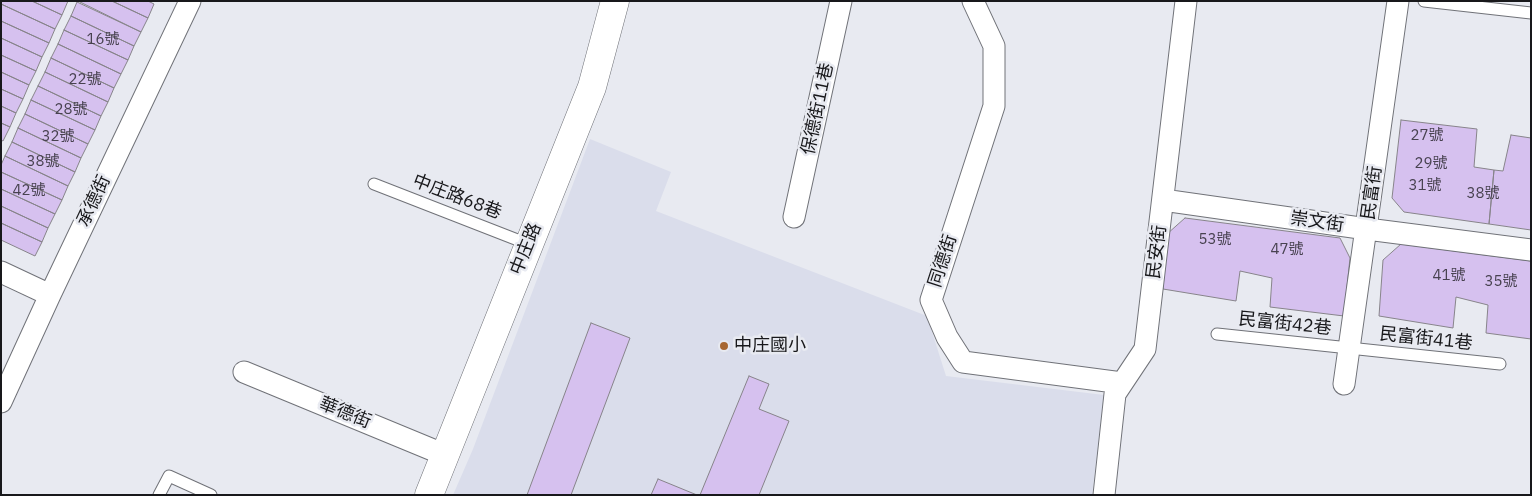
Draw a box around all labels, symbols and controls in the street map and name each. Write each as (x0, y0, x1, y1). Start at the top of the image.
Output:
house number: 16號 (87, 31, 119, 49)
street label: 保德街11巷 (798, 61, 838, 157)
house number: 22號 (69, 71, 101, 89)
house number: 28號 (55, 101, 87, 119)
house number: 27號 (1411, 127, 1443, 145)
house number: 32號 (42, 128, 74, 146)
house number: 38號 (27, 153, 59, 171)
house number: 29號 (1415, 155, 1447, 173)
street label: 民富街 (1358, 165, 1386, 221)
street label: 中庄路68巷 (409, 170, 505, 224)
street label: 承德街 (73, 172, 115, 230)
house number: 31號 (1409, 177, 1441, 195)
house number: 42號 (13, 182, 45, 200)
house number: 38號 (1467, 185, 1499, 203)
street label: 崇文街 (1289, 208, 1345, 236)
street label: 中庄路 (506, 220, 546, 278)
street label: 民安街 (1143, 224, 1171, 280)
house number: 53號 (1199, 231, 1231, 249)
street label: 同德街 (924, 232, 962, 290)
house number: 47號 (1271, 241, 1303, 259)
house number: 41號 (1433, 267, 1465, 285)
house number: 35號 (1485, 273, 1517, 291)
street label: 民富街42巷 (1237, 308, 1333, 340)
street label: 民富街41巷 (1378, 323, 1474, 355)
place label: 中庄國小 (734, 335, 806, 357)
marker: 中庄國小 (718, 340, 730, 352)
street label: 華德街 (316, 393, 374, 433)

